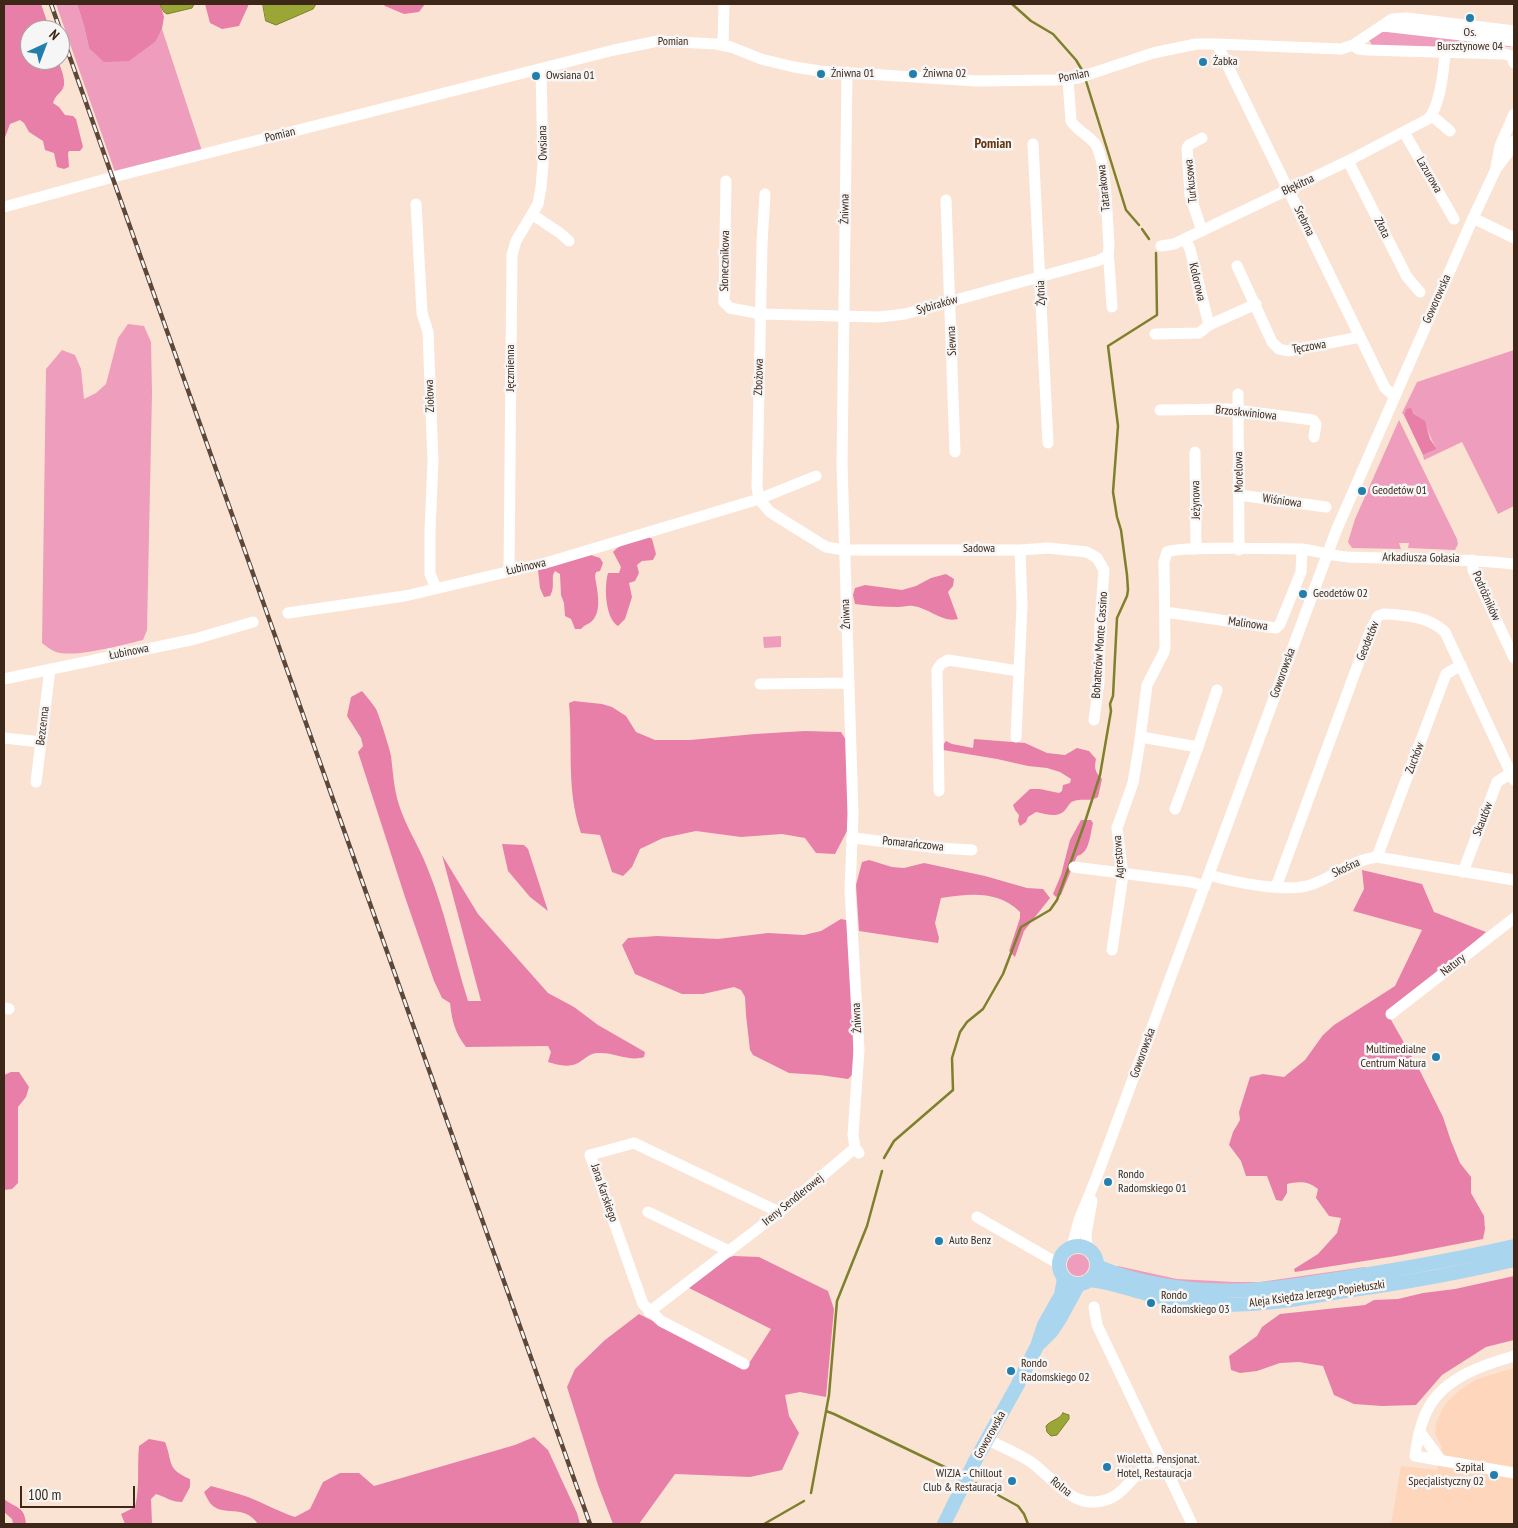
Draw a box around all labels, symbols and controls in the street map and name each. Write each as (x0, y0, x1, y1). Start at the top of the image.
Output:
marker: Os. Bursztynowe 04 (1464, 12, 1476, 24)
north arrow (20, 20, 70, 70)
text: N (46, 26, 63, 44)
place label: Os. Bursztynowe 04 (1437, 26, 1503, 54)
street label: Pomian (658, 35, 688, 49)
place label: Żabka (1213, 55, 1238, 69)
marker: Żabka (1197, 56, 1209, 68)
street label: Pomian (1058, 66, 1090, 86)
place label: Żniwna 01 (831, 67, 874, 81)
place label: Żniwna 02 (923, 67, 966, 81)
marker: Żniwna 01 (815, 68, 827, 80)
marker: Żniwna 02 (907, 68, 919, 80)
place label: Owsiana 01 (546, 69, 595, 83)
marker: Owsiana 01 (530, 70, 542, 82)
street label: Pomian (263, 124, 297, 146)
street label: Owsiana (535, 125, 551, 161)
district label: Pomian (975, 136, 1011, 152)
street label: Lazurowa (1413, 154, 1445, 196)
street label: Turkusowa (1182, 159, 1200, 203)
street label: Tatarakowa (1094, 164, 1114, 212)
street label: Błękitna (1280, 171, 1316, 199)
street label: Żniwna (838, 194, 852, 224)
street label: Srebrna (1291, 203, 1317, 239)
street label: Złota (1371, 215, 1393, 241)
street label: Słonecznikowa (717, 230, 733, 292)
street label: Kolorowa (1186, 261, 1208, 303)
street label: Goworowska (1420, 272, 1454, 326)
street label: Żytnia (1033, 280, 1049, 306)
street label: Sybiraków (915, 292, 959, 318)
street label: Siewna (944, 326, 960, 356)
street label: Tęczowa (1291, 337, 1327, 357)
street label: Jęczmienna (504, 345, 518, 391)
street label: Zbożowa (751, 359, 767, 395)
street label: Ziołowa (422, 379, 438, 413)
street label: Brzoskwiniowa (1215, 403, 1277, 423)
street label: Morelowa (1231, 451, 1247, 493)
street label: Jeżynowa (1188, 481, 1204, 519)
place label: Geodetów 01 (1372, 484, 1427, 498)
marker: Geodetów 01 (1356, 485, 1368, 497)
street label: Wiśniowa (1261, 491, 1303, 511)
street label: Sadowa (963, 542, 995, 556)
street label: Arkadiusza Gołasia (1382, 550, 1460, 566)
street label: Łubinowa (505, 555, 547, 579)
street label: Podróżników (1469, 569, 1503, 623)
place label: Geodetów 02 (1313, 587, 1368, 601)
marker: Geodetów 02 (1297, 588, 1309, 600)
street label: Bohaterów Monte Cassino (1089, 591, 1111, 699)
street label: Żniwna (838, 599, 854, 629)
street label: Malinowa (1227, 614, 1269, 634)
street label: Geodetów (1354, 619, 1382, 663)
street label: Łubinowa (108, 641, 150, 663)
street label: Goworowska (1267, 646, 1299, 700)
street label: Bezcenna (33, 706, 53, 746)
street label: Zuchów (1403, 740, 1427, 776)
street label: Skautów (1470, 800, 1496, 838)
street label: Pomarańczowa (882, 834, 944, 854)
street label: Agrestowa (1110, 835, 1128, 879)
street label: Skośna (1330, 855, 1362, 881)
street label: Natury (1438, 951, 1468, 979)
street label: Żniwna (849, 1003, 865, 1033)
street label: Goworowska (1127, 1026, 1159, 1080)
place label: Multimedialne Centrum Natura (1361, 1043, 1426, 1071)
marker: Multimedialne Centrum Natura (1430, 1051, 1442, 1063)
street label: Jana Karskiego (587, 1162, 621, 1224)
place label: Rondo Radomskiego 01 (1118, 1168, 1187, 1196)
street label: Ireny Sendlerowej (760, 1171, 826, 1229)
marker: Rondo Radomskiego 01 (1102, 1176, 1114, 1188)
place label: Auto Benz (949, 1234, 991, 1248)
marker: Auto Benz (933, 1235, 945, 1247)
street label: Aleja Księdza Jerzego Popiełuszki (1248, 1277, 1386, 1311)
place label: Rondo Radomskiego 03 (1161, 1289, 1230, 1317)
marker: Rondo Radomskiego 03 (1145, 1297, 1157, 1309)
place label: Rondo Radomskiego 02 (1021, 1357, 1090, 1385)
marker: Rondo Radomskiego 02 (1005, 1365, 1017, 1377)
street label: Goworowska (971, 1409, 1009, 1461)
place label: Wioletta. Pensjonat. Hotel, Restauracja (1117, 1453, 1199, 1481)
marker: Wioletta. Pensjonat. Hotel, Restauracja (1101, 1461, 1113, 1473)
place label: Szpital Specjalistyczny 02 (1408, 1461, 1484, 1489)
place label: WIZJA - Chillout Club & Restauracja (923, 1467, 1002, 1495)
marker: Szpital Specjalistyczny 02 (1488, 1469, 1500, 1481)
street label: Rolna (1047, 1474, 1075, 1500)
marker: WIZJA - Chillout Club & Restauracja (1006, 1475, 1018, 1487)
scale bar (22, 1476, 138, 1508)
text: 100 m (28, 1485, 61, 1504)

